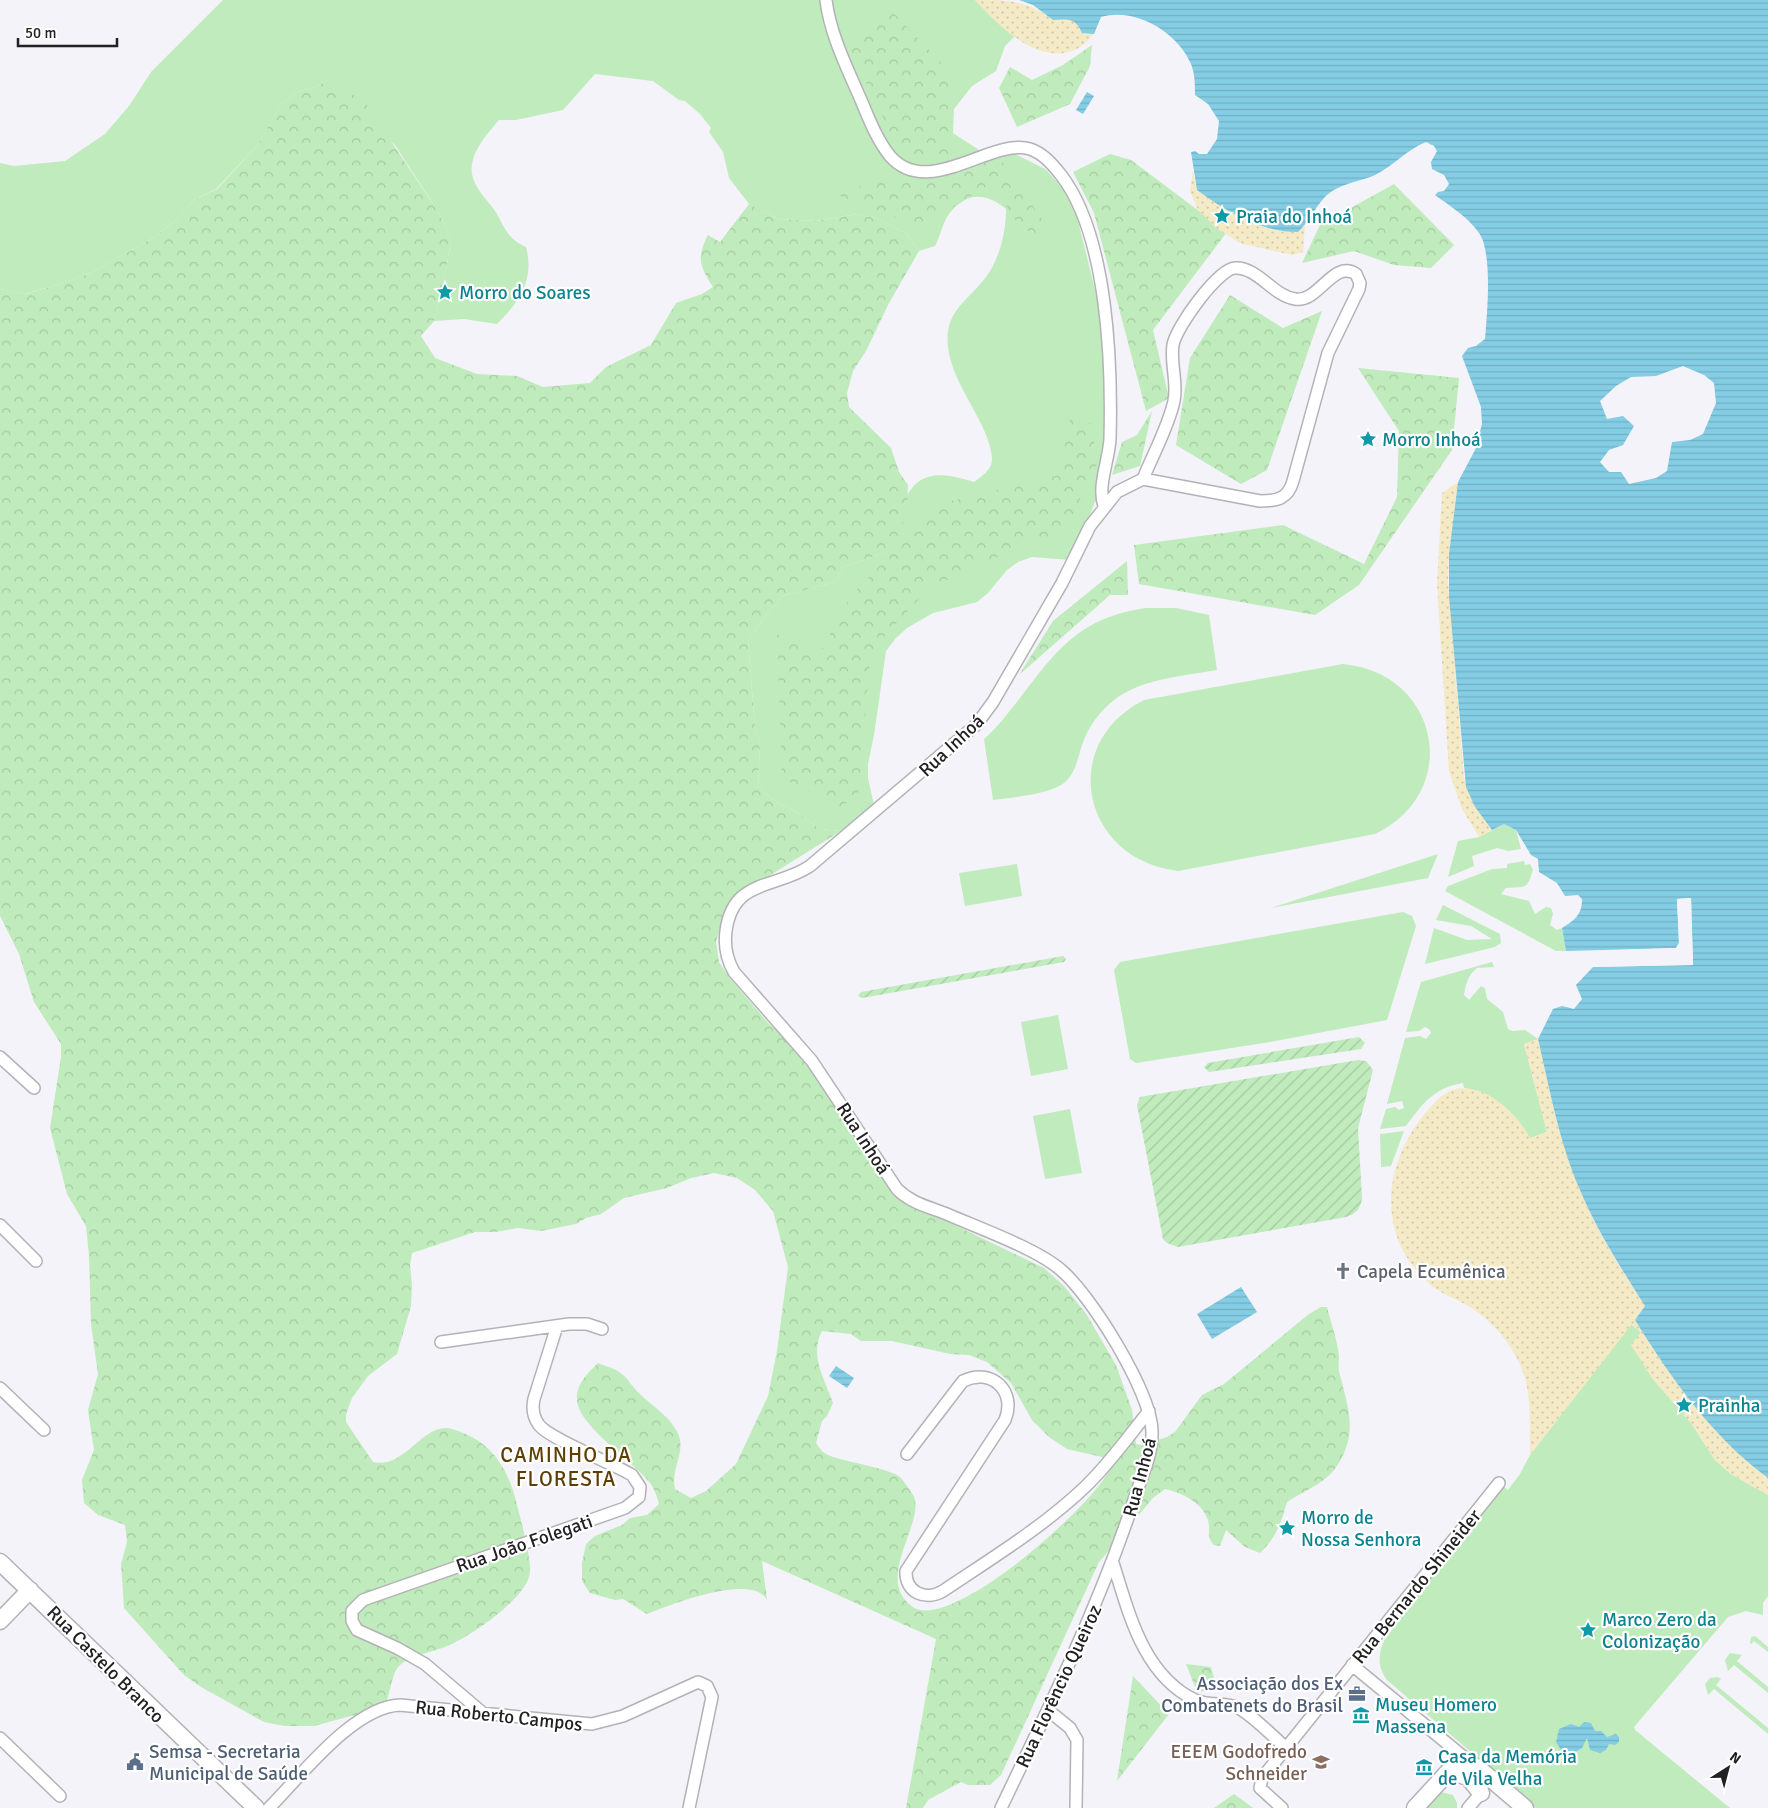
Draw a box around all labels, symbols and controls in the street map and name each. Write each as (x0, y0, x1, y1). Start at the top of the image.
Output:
scale bar (18, 15, 116, 47)
text: 50 m (25, 24, 56, 42)
place label: Praia do Inhoá (1236, 205, 1352, 229)
place icon: Praia do Inhoá (1212, 206, 1232, 226)
place label: Morro do Soares (459, 281, 591, 305)
place icon: Morro do Soares (435, 282, 455, 302)
place label: Morro Inhoá (1382, 428, 1481, 452)
place icon: Morro Inhoá (1358, 429, 1378, 449)
street label: Rua Inhoá (914, 709, 989, 782)
street label: Rua Inhoá (831, 1098, 895, 1179)
place label: Capela Ecumênica (1357, 1260, 1506, 1284)
church icon: Capela Ecumênica (1333, 1261, 1353, 1281)
place label: Prainha (1698, 1394, 1761, 1418)
place icon: Prainha (1674, 1395, 1694, 1415)
street label: Rua Inhoá (1118, 1435, 1162, 1519)
district label: CAMINHO DA FLORESTA (500, 1442, 632, 1492)
street label: Rua Bernardo Shineider (1347, 1505, 1486, 1669)
place label: Morro de Nossa Senhora (1301, 1506, 1421, 1552)
street label: Rua João Folegati (453, 1509, 596, 1579)
place icon: Morro de Nossa Senhora (1277, 1518, 1297, 1538)
street label: Rua Castelo Branco (41, 1601, 169, 1729)
street label: Rua Florêncio Queiroz (1011, 1601, 1107, 1772)
place label: Marco Zero da Colonização (1602, 1608, 1717, 1654)
place icon: Marco Zero da Colonização (1578, 1620, 1598, 1640)
place label: Associação dos Ex Combatenets do Brasil (1161, 1672, 1343, 1718)
office icon: Associação dos Ex Combatenets do Brasil (1347, 1684, 1367, 1704)
place label: Museu Homero Massena (1375, 1693, 1497, 1739)
street label: Rua Roberto Campos (414, 1695, 584, 1737)
museum icon: Museu Homero Massena (1351, 1705, 1371, 1725)
place label: Semsa - Secretaria Municipal de Saúde (149, 1740, 308, 1786)
place label: EEEM Godofredo Schneider (1171, 1740, 1307, 1786)
north arrow (1703, 1743, 1753, 1793)
place label: Casa da Memória de Vila Velha (1438, 1745, 1577, 1791)
text: N (1726, 1748, 1744, 1768)
public building icon: Semsa - Secretaria Municipal de Saúde (125, 1752, 145, 1772)
school or university icon: EEEM Godofredo Schneider (1311, 1752, 1331, 1772)
museum icon: Casa da Memória de Vila Velha (1414, 1757, 1434, 1777)

